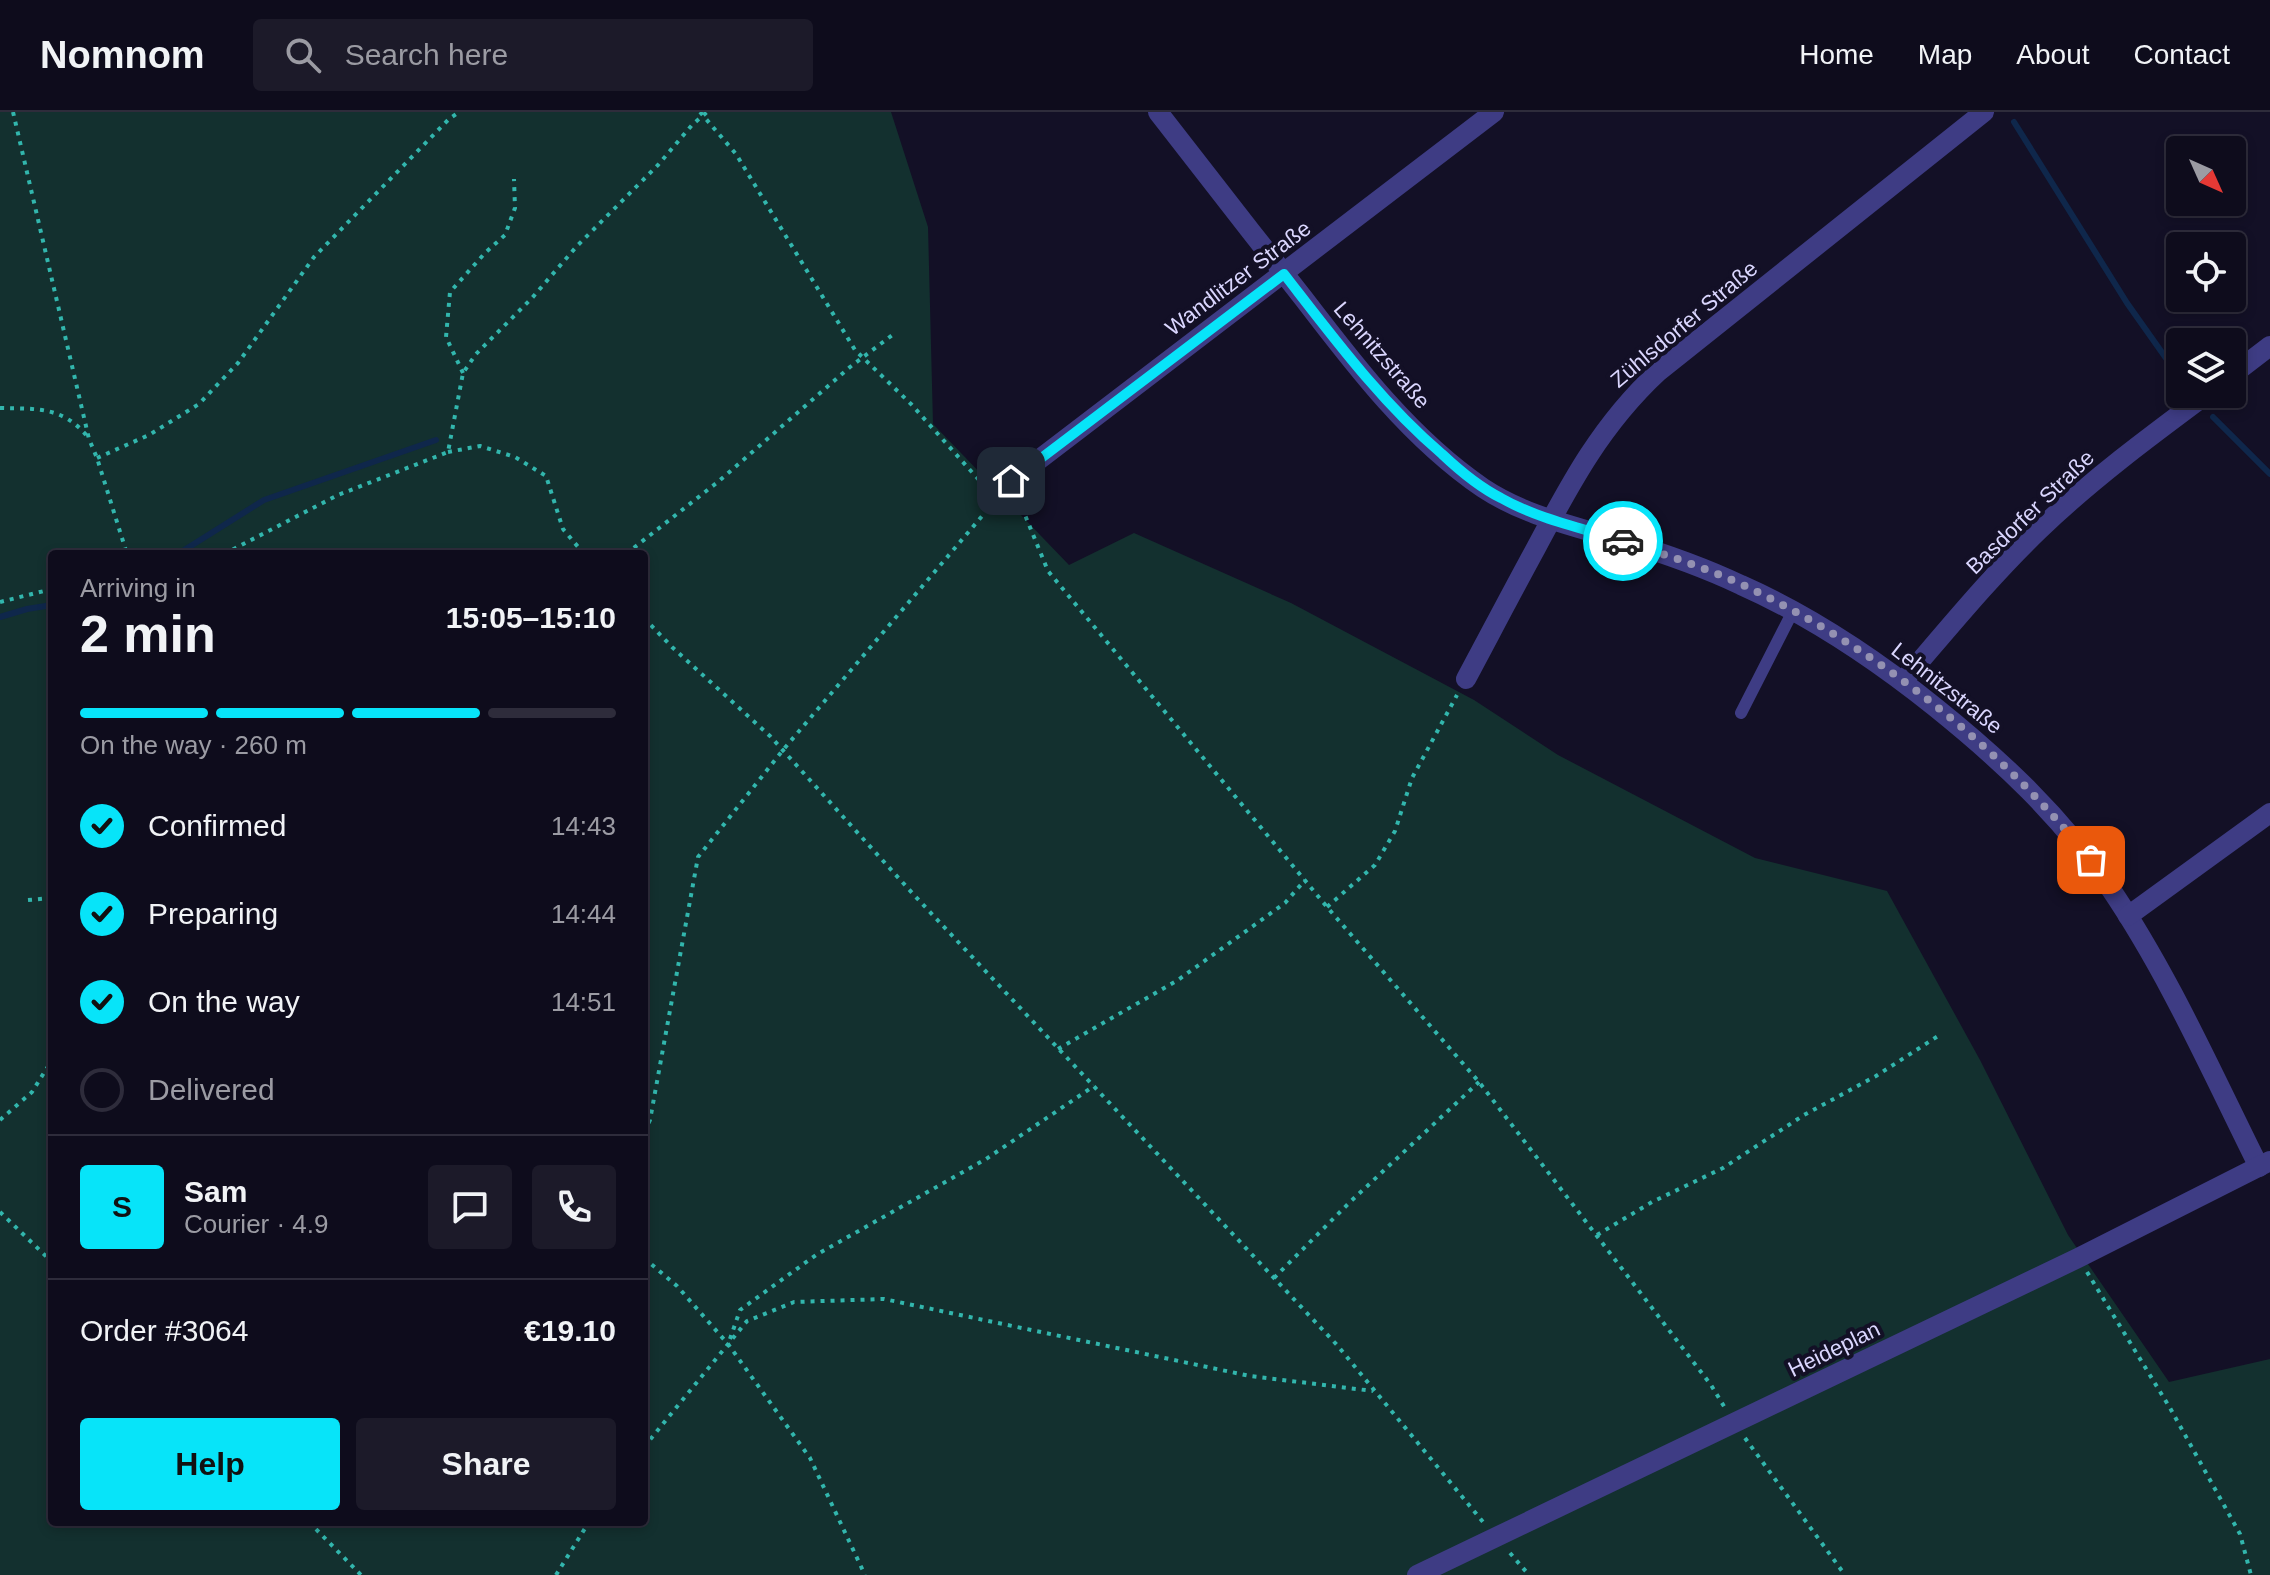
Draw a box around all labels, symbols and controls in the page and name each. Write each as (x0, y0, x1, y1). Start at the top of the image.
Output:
search box (253, 19, 813, 91)
icon: search (281, 33, 325, 77)
text: Nomnom (40, 34, 205, 76)
text: Search here (345, 38, 508, 71)
text: Home (1799, 39, 1874, 70)
text: Map (1918, 39, 1972, 70)
text: About (2016, 39, 2090, 70)
text: Contact (2134, 39, 2230, 70)
north arrow (2166, 136, 2246, 216)
map controls (2166, 136, 2246, 408)
street label: Wandlitzer Straße (1160, 215, 1316, 341)
button: locate (2166, 232, 2246, 312)
street label: Zühlsdorfer Straße (1606, 255, 1762, 393)
street label: Lehnitzstraße (1329, 296, 1435, 414)
button: layers (2166, 328, 2246, 408)
street label: Basdorfer Straße (1961, 445, 2099, 579)
pin (977, 447, 1045, 515)
icon: home (989, 459, 1033, 503)
courier (1583, 501, 1663, 581)
icon: car (1601, 519, 1645, 563)
text: Arriving in (80, 573, 196, 603)
text: 15:05–15:10 (446, 601, 616, 634)
text: 2 min (80, 605, 216, 663)
street label: Lehnitzstraße (1887, 637, 2007, 739)
text: On the way · 260 m (80, 730, 307, 760)
icon: check (80, 804, 124, 848)
text: Confirmed (148, 809, 286, 842)
text: 14:43 (551, 811, 616, 841)
pin (2057, 826, 2125, 894)
icon: bag (2069, 838, 2113, 882)
icon: check (80, 892, 124, 936)
text: Preparing (148, 897, 278, 930)
text: 14:44 (551, 899, 616, 929)
icon: check (80, 980, 124, 1024)
text: On the way (148, 985, 300, 1018)
text: 14:51 (551, 987, 616, 1017)
text: Delivered (148, 1073, 275, 1106)
button: chat (428, 1165, 512, 1249)
button: phone (532, 1165, 616, 1249)
text: Sam (184, 1175, 247, 1208)
text: S (112, 1190, 132, 1223)
text: Courier · 4.9 (184, 1209, 329, 1239)
text: Order #3064 (80, 1314, 248, 1347)
text: €19.10 (524, 1314, 616, 1347)
street label: Heideplan (1784, 1316, 1884, 1382)
button: Help (80, 1418, 340, 1510)
button: Share (356, 1418, 616, 1510)

